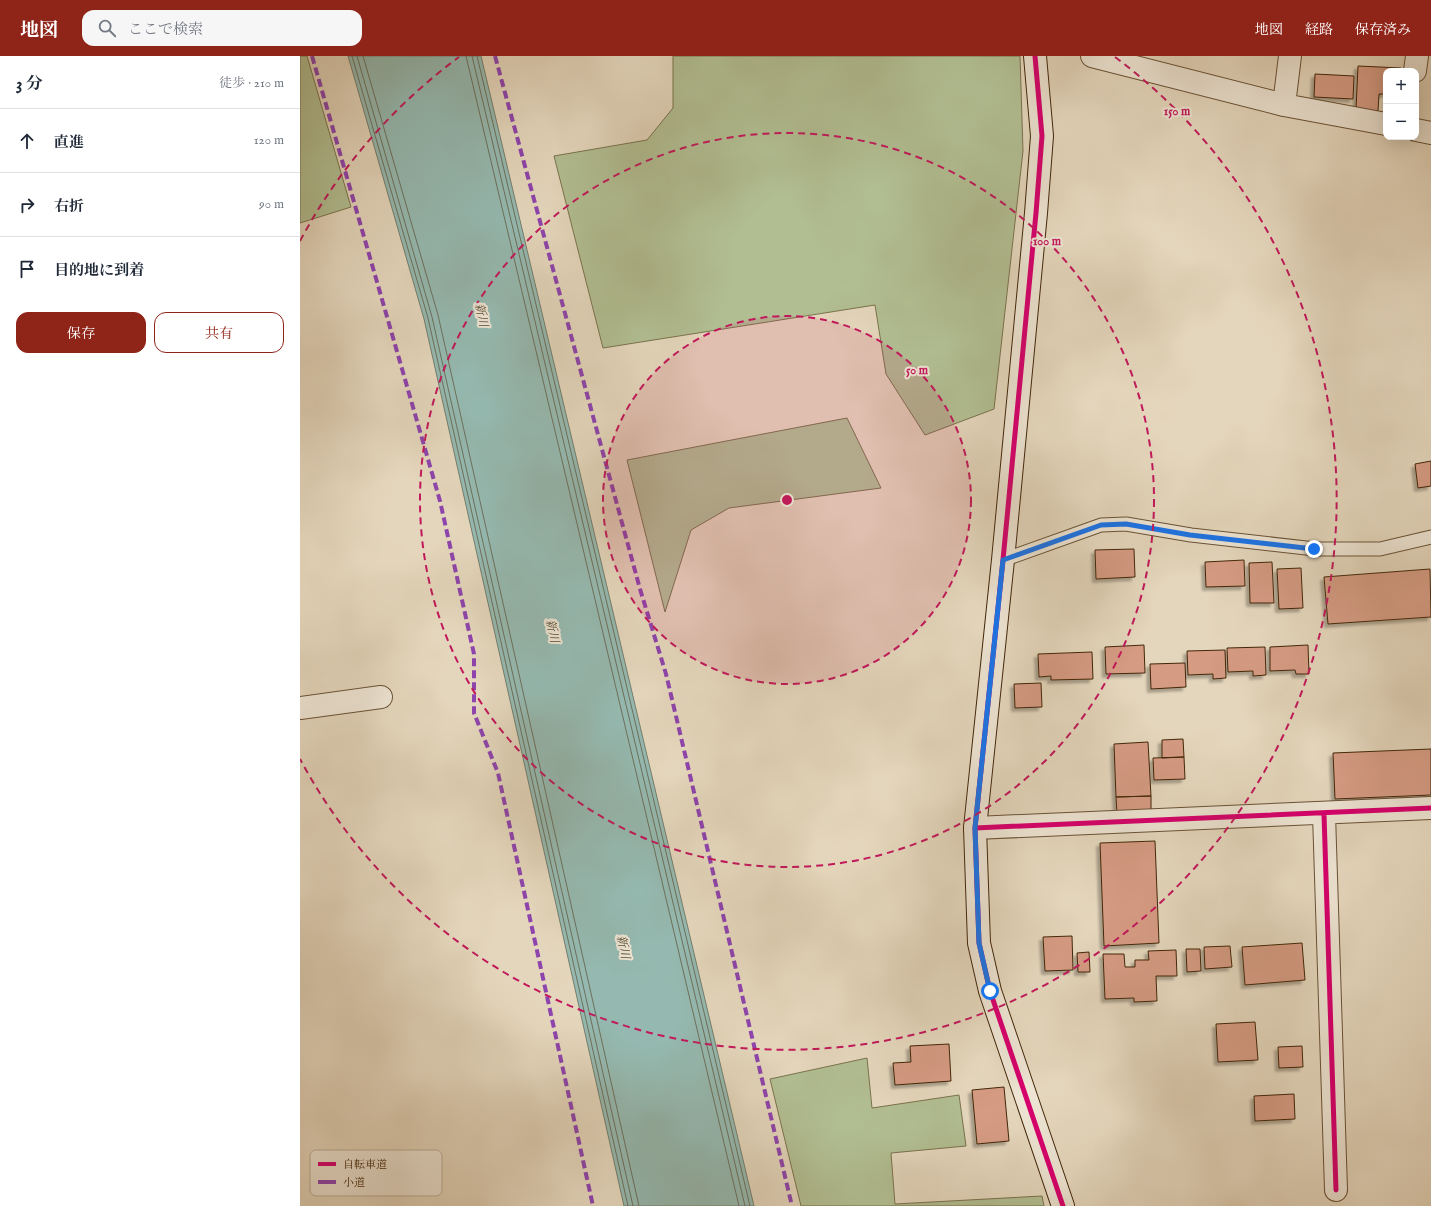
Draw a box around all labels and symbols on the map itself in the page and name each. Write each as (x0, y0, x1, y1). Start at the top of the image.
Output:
text: 150 m (1164, 104, 1191, 119)
text: 100 m (1033, 234, 1062, 249)
water label: 新川 (471, 302, 491, 330)
text: 50 m (906, 363, 929, 378)
centre of rings (780, 493, 794, 507)
route end (1305, 540, 1323, 558)
water label: 新川 (542, 618, 562, 646)
water label: 新川 (613, 934, 633, 962)
route start (981, 982, 999, 1000)
legend (310, 1150, 442, 1196)
text: 自転車道 (343, 1158, 387, 1172)
text: 小道 (343, 1176, 365, 1190)

